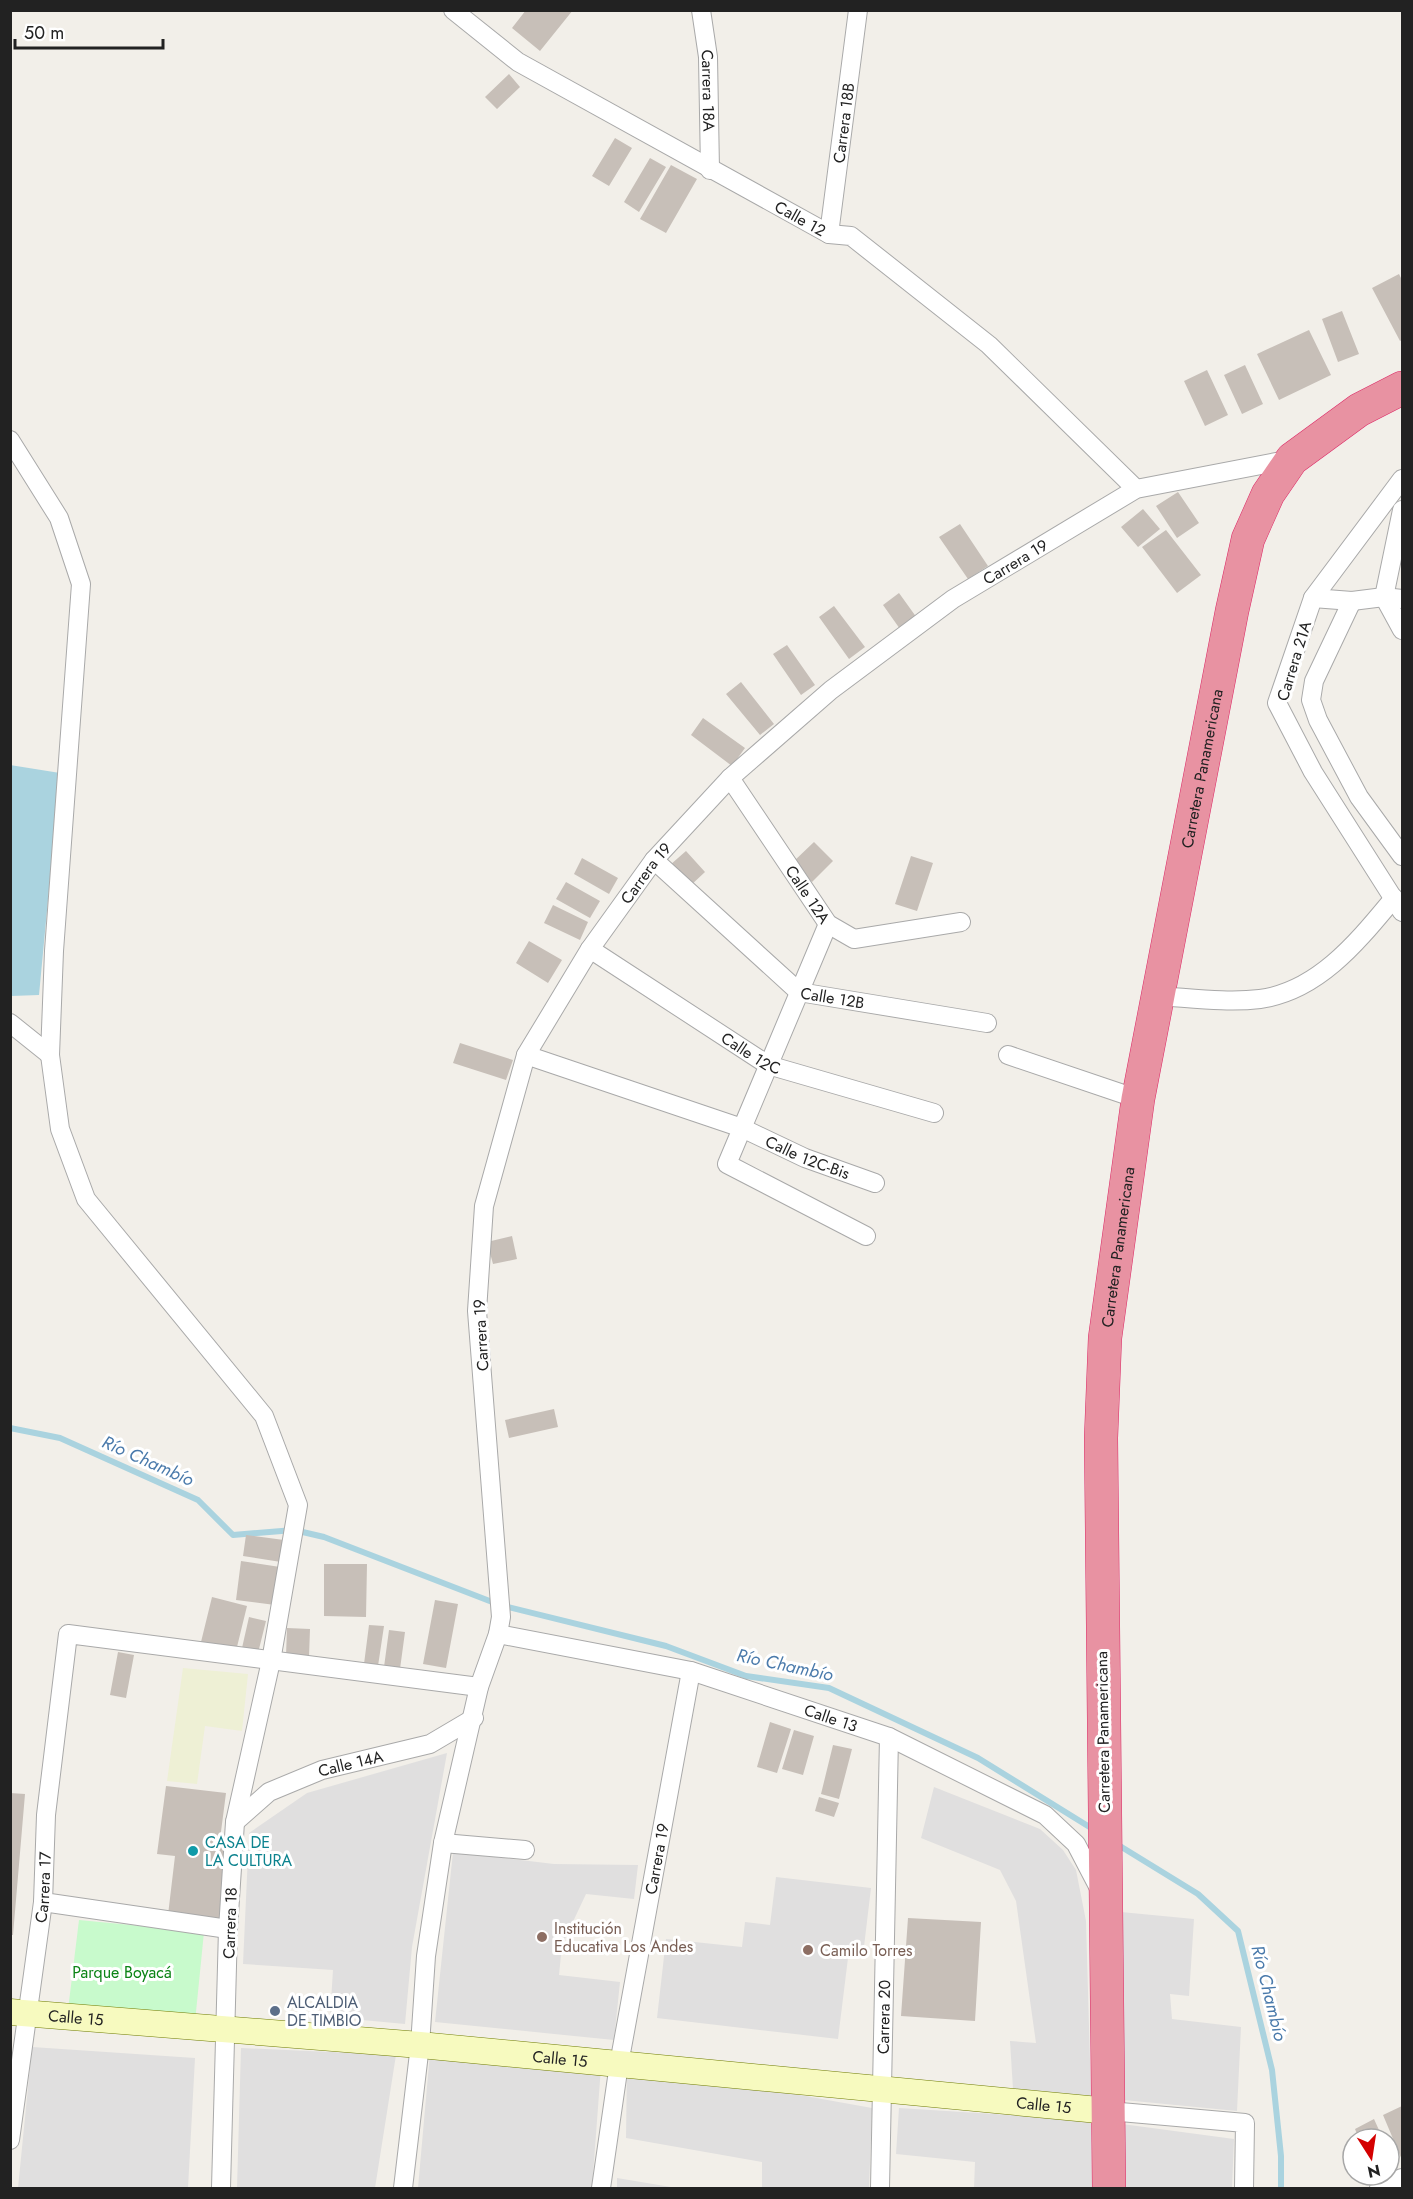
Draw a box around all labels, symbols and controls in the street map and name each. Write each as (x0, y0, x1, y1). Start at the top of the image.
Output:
scale bar (15, 12, 164, 50)
text: 50 m (24, 20, 64, 46)
street label: Carrera 18A (696, 48, 721, 132)
street label: Carrera 18B (827, 81, 860, 164)
street label: Calle 12 (771, 195, 830, 242)
street label: Carrera 19 (978, 533, 1052, 590)
street label: Carrera 21A (1271, 618, 1317, 704)
street label: Carretera Panamericana (1175, 687, 1228, 850)
street label: Carrera 19 (615, 837, 676, 909)
street label: Calle 12A (780, 860, 836, 928)
street label: Calle 12B (799, 981, 866, 1014)
street label: Calle 12C (717, 1026, 783, 1080)
street label: Calle 12C-Bis (762, 1129, 853, 1185)
street label: Carretera Panamericana (1095, 1165, 1140, 1329)
street label: Carrera 19 (468, 1298, 494, 1372)
water label: Río Chambío (98, 1429, 198, 1493)
water label: Río Chambío (734, 1642, 836, 1688)
street label: Carretera Panamericana (1090, 1651, 1116, 1813)
street label: Calle 13 (801, 1698, 861, 1737)
street label: Calle 14A (316, 1744, 386, 1782)
street label: Carrera 19 (639, 1821, 674, 1896)
place label: CASA DE LA CULTURA (205, 1831, 293, 1872)
marker: CASA DE LA CULTURA (186, 1844, 200, 1858)
street label: Carrera 17 (29, 1851, 56, 1924)
street label: Carrera 18 (217, 1887, 243, 1959)
place label: Institución Educativa Los Andes (554, 1917, 693, 1958)
marker: Institución Educativa Los Andes (535, 1930, 549, 1944)
place label: Camilo Torres (820, 1939, 913, 1962)
water label: Río Chambío (1245, 1942, 1294, 2044)
marker: Camilo Torres (801, 1943, 815, 1957)
park label: Parque Boyacá (72, 1961, 172, 1984)
street label: Carrera 20 (871, 1980, 896, 2054)
place label: ALCALDIA DE TIMBIO (287, 1991, 361, 2032)
street label: Calle 15 (47, 2004, 104, 2031)
marker: ALCALDIA DE TIMBIO (268, 2004, 282, 2018)
street label: Calle 15 (531, 2044, 589, 2073)
street label: Calle 15 (1015, 2091, 1072, 2119)
north arrow (1341, 2127, 1401, 2187)
text: N (1365, 2159, 1383, 2184)

